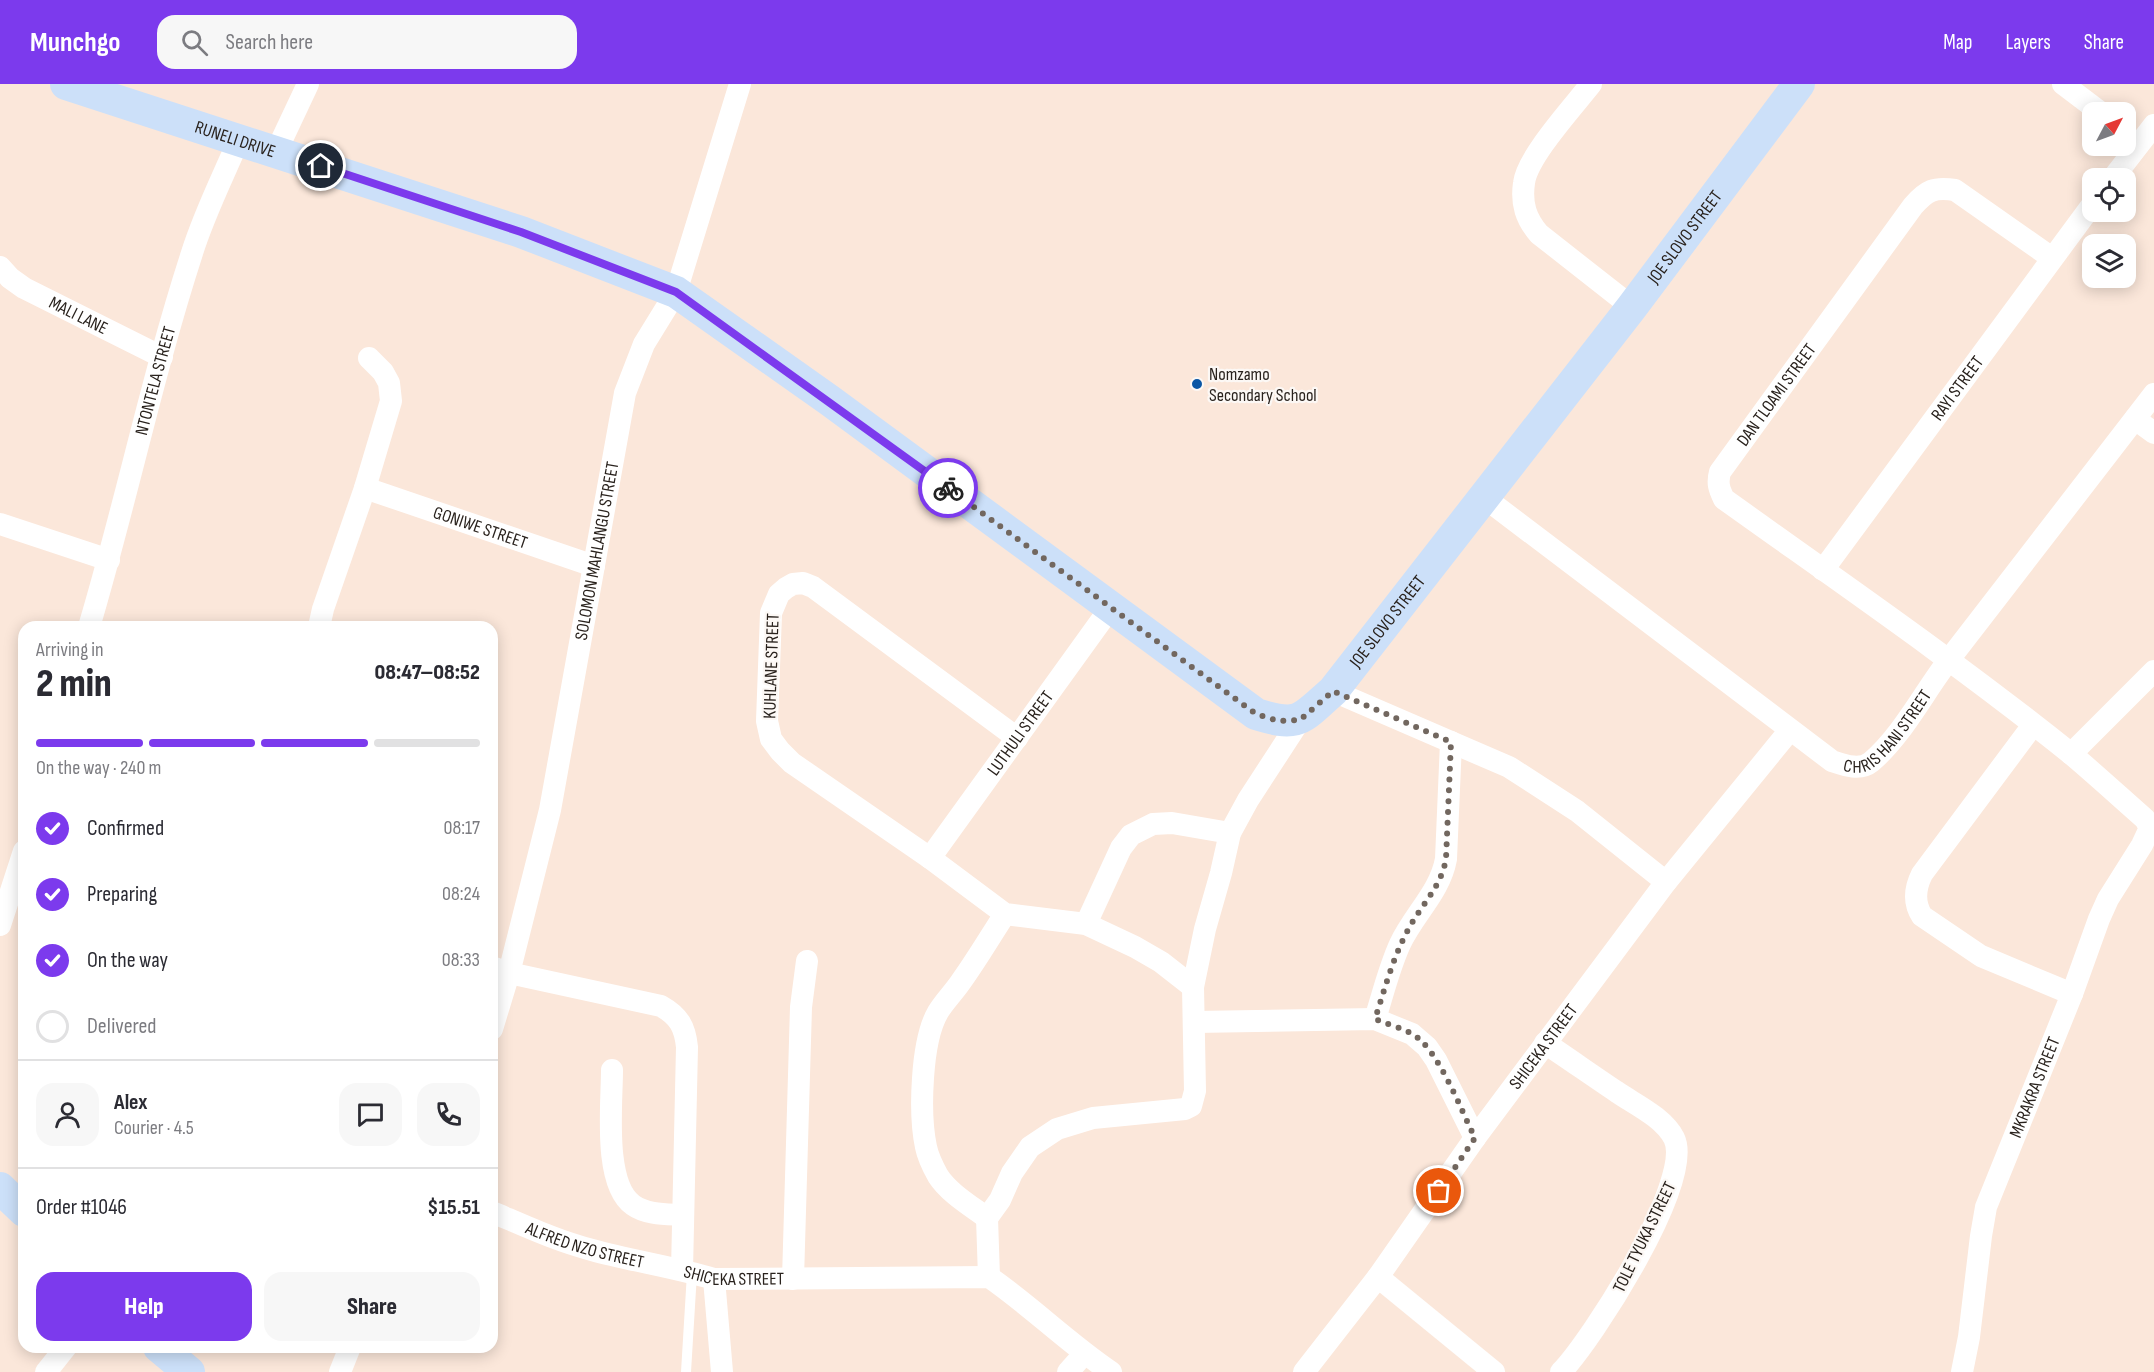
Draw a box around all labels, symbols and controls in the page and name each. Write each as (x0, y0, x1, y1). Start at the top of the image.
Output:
search box (157, 15, 577, 69)
text: Munchgo (30, 26, 121, 59)
icon: search (178, 26, 211, 59)
text: Search here (226, 29, 313, 56)
text: Map (1943, 30, 1972, 55)
text: Layers (2005, 30, 2051, 55)
text: Share (2084, 30, 2124, 55)
north arrow (2082, 102, 2136, 156)
map controls (2082, 102, 2136, 288)
street label: RUNELI DRIVE (192, 117, 278, 162)
pin (295, 140, 346, 191)
icon: home (304, 149, 337, 182)
button: locate (2082, 168, 2136, 222)
street label: JOE SLOVO STREET (1643, 187, 1727, 289)
button: layers (2082, 234, 2136, 288)
street label: MALI LANE (46, 292, 111, 339)
street label: NTONTELA STREET (131, 324, 180, 437)
street label: DAN TLOAMI STREET (1732, 340, 1821, 450)
street label: RAYI STREET (1927, 352, 1988, 425)
place label: Nomzamo Secondary School (1209, 364, 1317, 406)
marker: Nomzamo Secondary School (1190, 377, 1204, 391)
courier (918, 458, 978, 518)
street label: SOLOMON MAHLANGU STREET (571, 460, 623, 642)
icon: bike (932, 472, 965, 505)
street label: GONIWE STREET (430, 502, 530, 554)
street label: JOE SLOVO STREET (1345, 571, 1430, 673)
street label: KUHLANE STREET (759, 613, 784, 719)
text: Arriving in (36, 638, 104, 662)
text: 08:47–08:52 (375, 659, 480, 686)
text: 2 min (36, 661, 112, 708)
street label: CHRIS HANI STREET (1842, 686, 1936, 778)
street label: LUTHULI STREET (983, 687, 1058, 780)
text: On the way · 240 m (36, 756, 161, 780)
icon: check (36, 812, 69, 845)
text: Confirmed (87, 815, 164, 842)
text: 08:17 (444, 816, 480, 840)
icon: check (36, 878, 69, 911)
text: Preparing (87, 881, 157, 908)
text: 08:24 (442, 882, 480, 906)
icon: check (36, 944, 69, 977)
text: On the way (87, 947, 168, 974)
text: 08:33 (442, 948, 480, 972)
street label: SHICEKA STREET (1505, 1000, 1582, 1094)
text: Delivered (87, 1013, 156, 1040)
street label: MKRAKRA STREET (2005, 1034, 2065, 1141)
button: person (36, 1083, 99, 1146)
button: chat (339, 1083, 402, 1146)
button: phone (417, 1083, 480, 1146)
text: Alex (114, 1089, 147, 1116)
text: Courier · 4.5 (114, 1116, 194, 1140)
pin (1413, 1165, 1464, 1216)
icon: bag (1422, 1174, 1455, 1207)
street label: TOLE TYUKA STREET (1609, 1178, 1680, 1296)
text: Order #1046 (36, 1194, 127, 1221)
text: $15.51 (427, 1194, 480, 1221)
street label: ALFRED NZO STREET (522, 1217, 646, 1273)
street label: SHICEKA STREET (682, 1261, 784, 1290)
button: Help (36, 1272, 252, 1341)
button: Share (264, 1272, 480, 1341)

